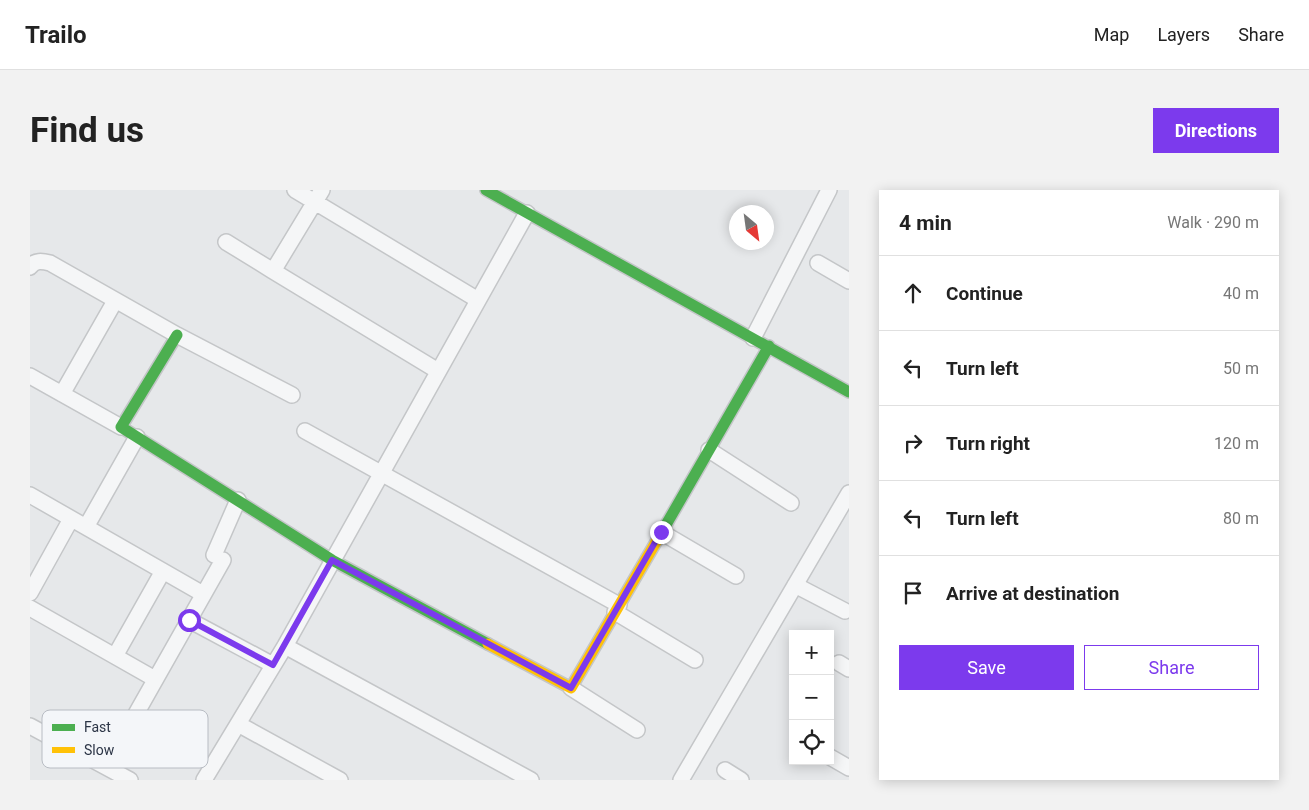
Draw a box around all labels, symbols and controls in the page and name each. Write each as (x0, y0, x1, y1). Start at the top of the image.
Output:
text: Trailo (25, 21, 87, 49)
text: Map (1094, 24, 1129, 45)
text: Layers (1157, 24, 1210, 45)
text: Share (1238, 24, 1284, 45)
button: Directions (1153, 108, 1279, 153)
text: Find us (30, 110, 144, 151)
north arrow (729, 205, 774, 250)
text: 4 min (899, 211, 952, 235)
text: Walk · 290 m (1167, 213, 1259, 232)
icon: ahead (899, 279, 927, 307)
text: Continue (946, 282, 1023, 305)
text: 40 m (1223, 284, 1259, 303)
icon: left (899, 354, 927, 382)
text: Turn left (946, 357, 1019, 380)
text: 50 m (1223, 359, 1259, 378)
icon: right (899, 429, 927, 457)
text: Turn right (946, 432, 1030, 455)
text: 120 m (1214, 434, 1259, 453)
icon: left (899, 504, 927, 532)
text: Turn left (946, 507, 1019, 530)
text: 80 m (1223, 509, 1259, 528)
route end (650, 521, 673, 544)
icon: arrive (899, 579, 927, 607)
text: Arrive at destination (946, 582, 1119, 605)
route start (178, 609, 201, 632)
map controls (789, 630, 834, 765)
button: + (789, 630, 834, 675)
button: Save (899, 645, 1074, 690)
button: Share (1084, 645, 1259, 690)
button: − (789, 675, 834, 720)
legend (42, 710, 208, 768)
text: Fast (84, 719, 111, 735)
button: locate (789, 720, 834, 765)
text: Slow (84, 742, 115, 758)

